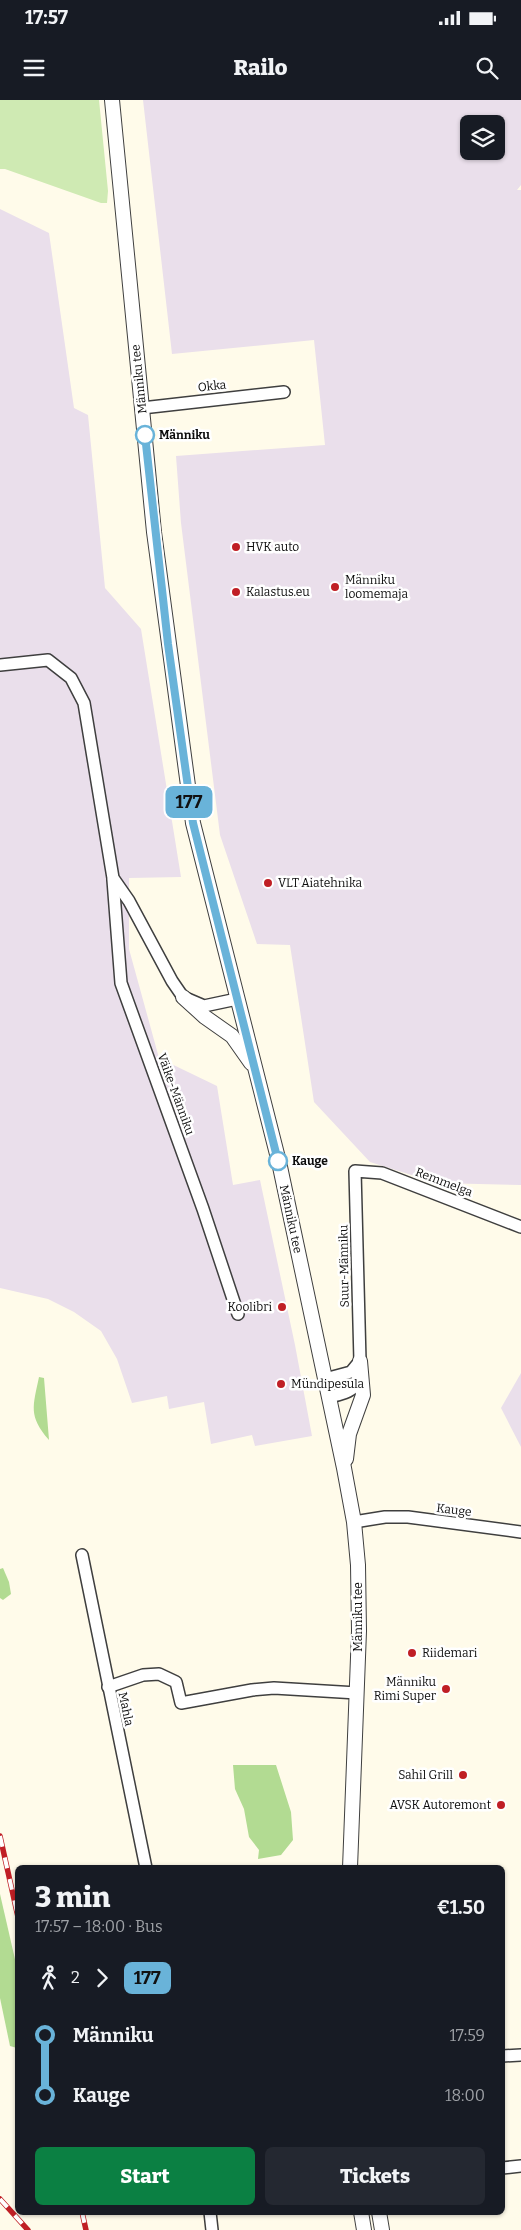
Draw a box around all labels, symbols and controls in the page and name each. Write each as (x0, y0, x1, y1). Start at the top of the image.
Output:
text: 17:57 (25, 6, 68, 29)
icon: menu (20, 54, 48, 82)
text: Railo (233, 54, 288, 81)
icon: search (473, 54, 501, 82)
map controls (460, 115, 505, 160)
button: layers (460, 115, 505, 160)
street label: Männiku tee (128, 344, 150, 414)
street label: Okka (197, 378, 227, 394)
marker: Männiku (135, 425, 155, 445)
place label: Männiku (159, 428, 210, 442)
place label: HVK auto (246, 540, 299, 554)
marker: HVK auto (230, 541, 242, 553)
place label: Männiku loomemaja (345, 573, 409, 601)
marker: Männiku loomemaja (329, 581, 341, 593)
place label: Kalastus.eu (246, 585, 310, 599)
marker: Kalastus.eu (230, 586, 242, 598)
line badge: 177 (160, 786, 218, 818)
text: 177 (175, 791, 203, 813)
place label: VLT Aiatehnika (278, 876, 362, 890)
marker: VLT Aiatehnika (262, 877, 274, 889)
street label: Väike-Männiku (155, 1051, 197, 1137)
marker: Kauge (268, 1151, 288, 1171)
place label: Kauge (292, 1154, 328, 1168)
street label: Remmelga (413, 1165, 475, 1199)
street label: Männiku tee (277, 1183, 305, 1255)
street label: Suur-Männiku (336, 1224, 352, 1307)
place label: Koolibri (228, 1300, 272, 1314)
marker: Koolibri (276, 1301, 288, 1313)
place label: Mündipesula (291, 1377, 365, 1391)
marker: Mündipesula (275, 1378, 287, 1390)
street label: Kauge (436, 1501, 472, 1519)
street label: Männiku tee (351, 1582, 365, 1652)
place label: Riidemari (422, 1646, 478, 1660)
marker: Riidemari (406, 1647, 418, 1659)
place label: Männiku Rimi Super (374, 1675, 437, 1703)
marker: Männiku Rimi Super (440, 1683, 452, 1695)
street label: Mahla (116, 1691, 137, 1728)
place label: Sahil Grill (398, 1768, 454, 1782)
marker: Sahil Grill (457, 1769, 469, 1781)
place label: AVSK Autoremont (389, 1798, 492, 1812)
marker: AVSK Autoremont (495, 1799, 507, 1811)
text: 3 min (35, 1881, 110, 1914)
text: €1.50 (437, 1896, 485, 1919)
text: 17:57 – 18:00 · Bus (35, 1917, 163, 1936)
icon: walk (35, 1964, 63, 1992)
icon: forward (88, 1964, 116, 1992)
text: 177 (134, 1967, 161, 1989)
text: 2 (71, 1968, 80, 1987)
text: Männiku (73, 2024, 154, 2047)
text: 17:59 (449, 2026, 485, 2045)
text: Kauge (73, 2084, 130, 2107)
text: 18:00 (445, 2086, 485, 2105)
button: Start (35, 2147, 255, 2205)
button: Tickets (265, 2147, 485, 2205)

